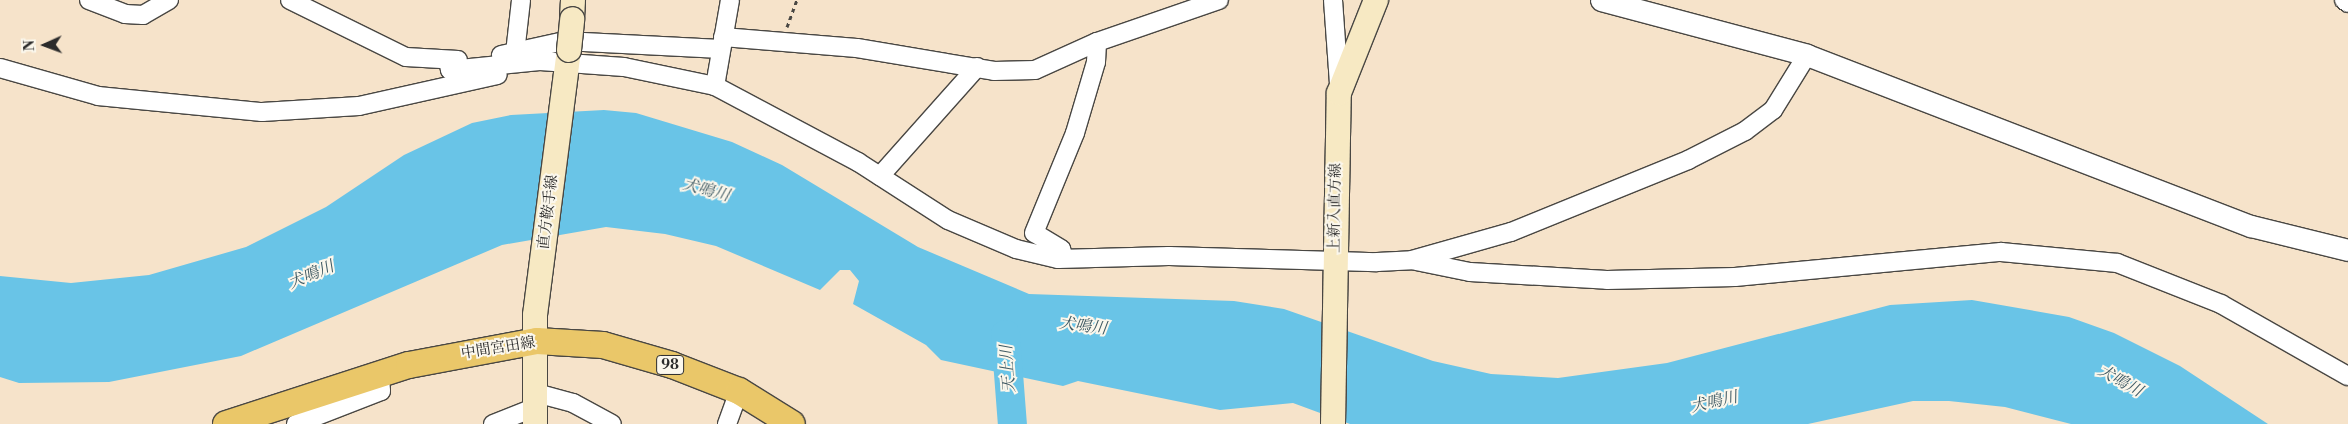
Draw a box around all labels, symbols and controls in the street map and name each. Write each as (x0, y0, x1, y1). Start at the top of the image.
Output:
north arrow (20, 20, 70, 70)
text: N (21, 40, 39, 51)
street label: 上新入直方線 (1325, 163, 1345, 253)
street label: 直方鞍手線 (534, 174, 562, 250)
water label: 犬鳴川 (680, 175, 732, 205)
water label: 犬鳴川 (285, 257, 337, 293)
water label: 犬鳴川 (1058, 314, 1108, 338)
street label: 中間宮田線 (460, 333, 536, 363)
water label: 天上川 (997, 344, 1019, 394)
road number: 98 (655, 354, 685, 376)
water label: 犬鳴川 (2094, 361, 2146, 401)
water label: 犬鳴川 (1688, 387, 1740, 417)

